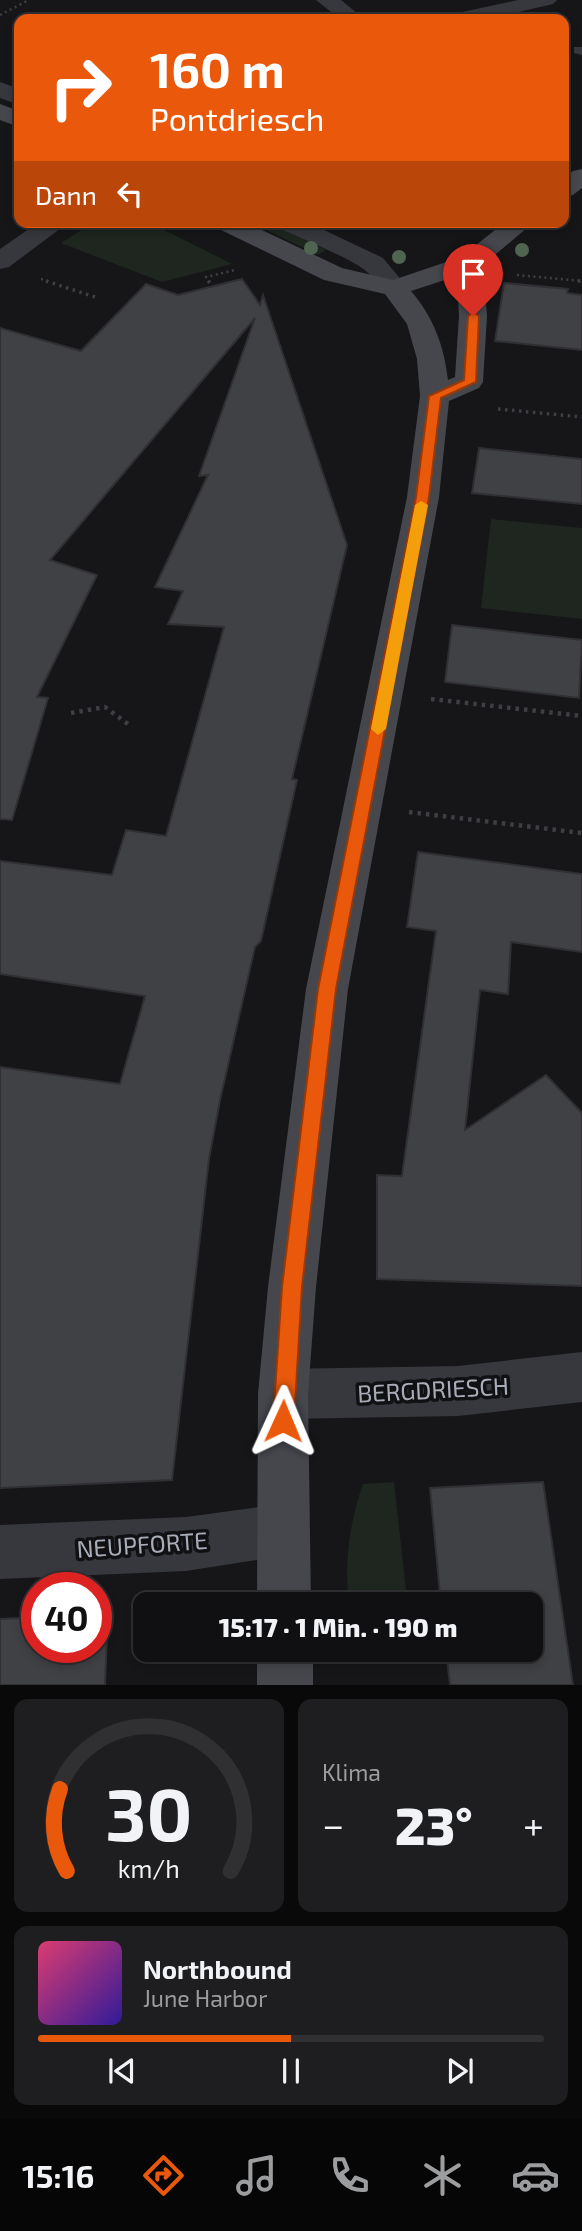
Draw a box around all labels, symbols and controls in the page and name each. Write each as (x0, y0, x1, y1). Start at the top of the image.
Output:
text: 160 m (150, 39, 285, 98)
icon: right (35, 42, 126, 133)
text: Pontdriesch (150, 99, 324, 137)
icon: left (111, 175, 149, 213)
text: Dann (35, 179, 97, 210)
pin (443, 244, 503, 316)
icon: arrive (454, 255, 492, 293)
street label: BERGDRIESCH (356, 1371, 510, 1407)
position arrow (246, 1384, 320, 1458)
street label: NEUPFORTE (76, 1525, 208, 1563)
speed limit sign: 40 (21, 1572, 112, 1663)
text: 15:17 · 1 Min. · 190 m (219, 1611, 457, 1642)
text: Klima (322, 1758, 381, 1786)
text: 30 (105, 1769, 193, 1857)
text: 23° (395, 1793, 473, 1855)
text: − (322, 1801, 344, 1847)
text: + (523, 1801, 544, 1847)
text: km/h (118, 1853, 180, 1883)
text: Northbound (143, 1953, 292, 1984)
text: June Harbor (143, 1984, 267, 2012)
icon: previous (103, 2052, 141, 2090)
icon: pause (272, 2052, 310, 2090)
icon: next (441, 2052, 479, 2090)
icon: directions (139, 2151, 188, 2200)
icon: music (232, 2151, 281, 2200)
icon: phone (325, 2151, 374, 2200)
icon: climate (418, 2151, 467, 2200)
icon: car (511, 2151, 560, 2200)
text: 15:16 (22, 2156, 94, 2194)

